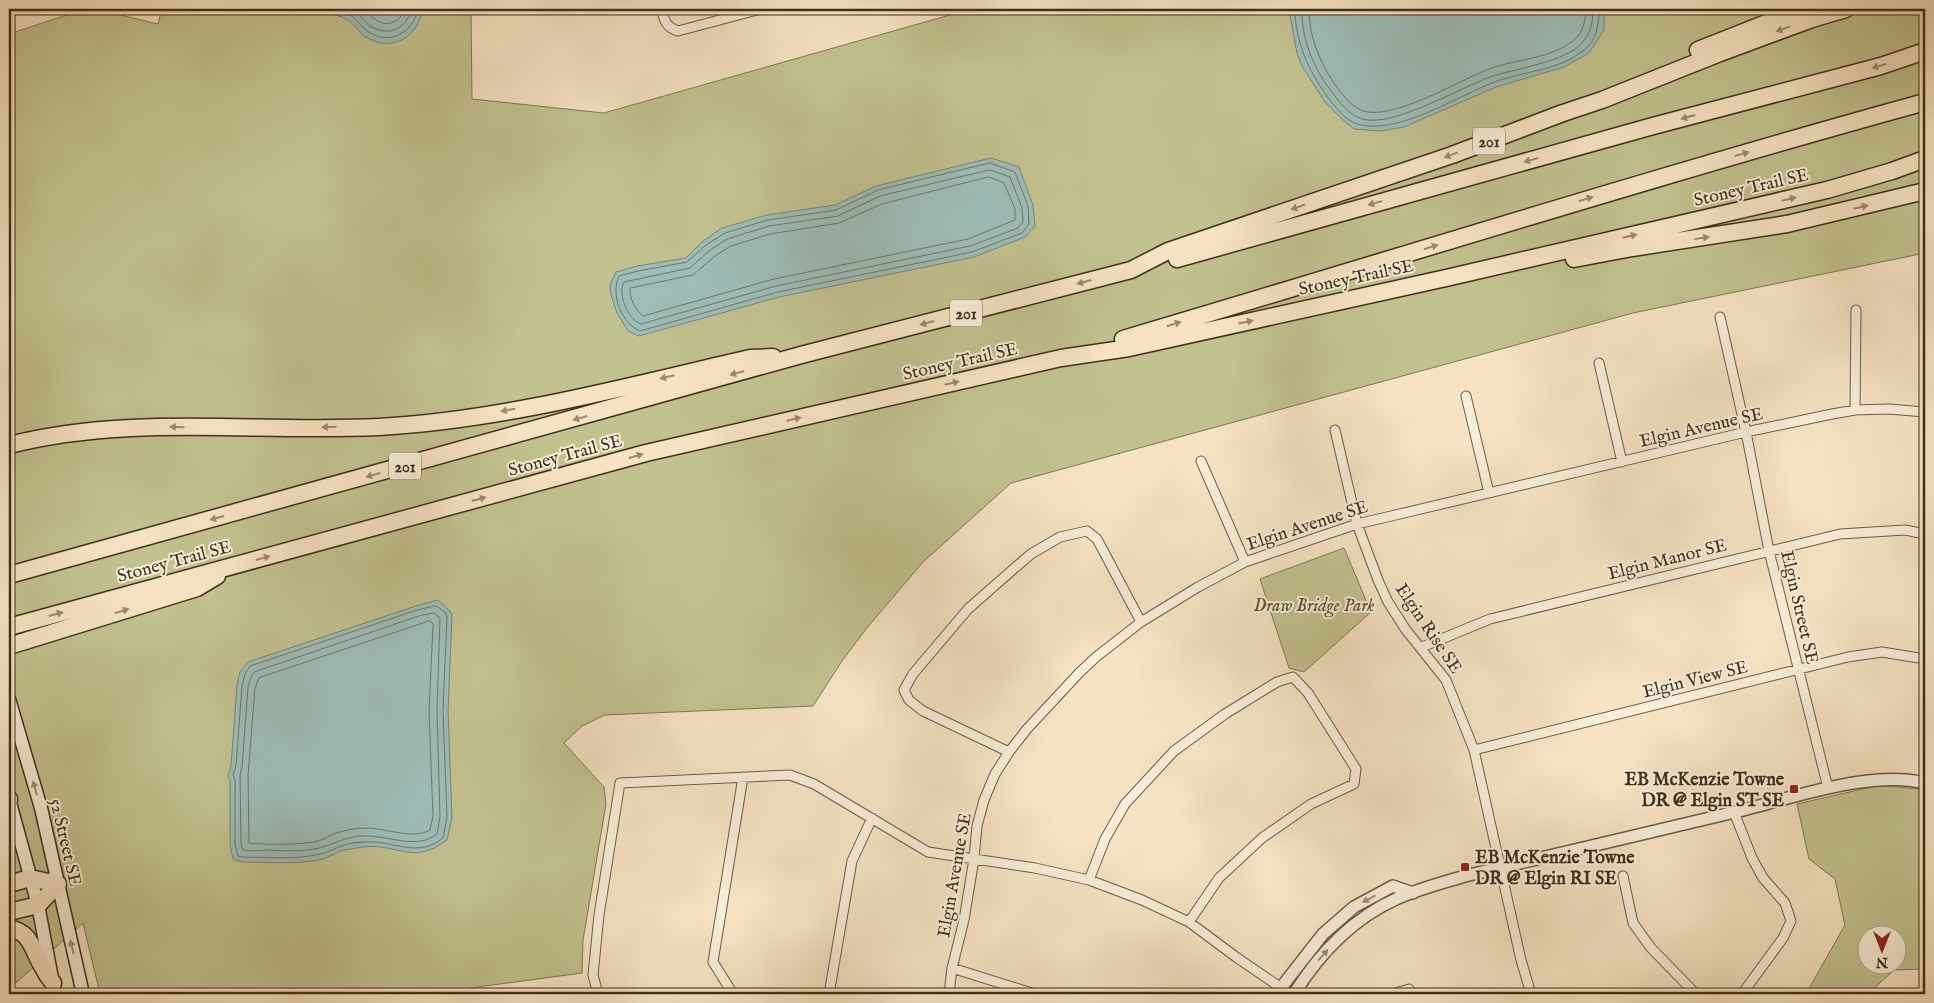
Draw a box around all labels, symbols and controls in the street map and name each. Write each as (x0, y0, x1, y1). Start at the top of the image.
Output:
one-way arrow (1776, 26, 1791, 33)
one-way arrow (1871, 63, 1886, 71)
one-way arrow (1681, 113, 1696, 121)
road number: 201 (1473, 128, 1505, 154)
one-way arrow (1734, 150, 1750, 158)
one-way arrow (1444, 152, 1459, 159)
one-way arrow (1524, 156, 1539, 164)
street label: Stoney Trail SE (1692, 164, 1811, 213)
one-way arrow (1579, 195, 1594, 203)
one-way arrow (1781, 195, 1796, 203)
one-way arrow (1367, 200, 1382, 208)
one-way arrow (1853, 203, 1869, 211)
one-way arrow (1290, 204, 1305, 211)
one-way arrow (1623, 232, 1638, 240)
one-way arrow (1694, 234, 1710, 242)
one-way arrow (1423, 243, 1438, 251)
street label: Stoney Trail SE (1297, 255, 1416, 302)
one-way arrow (1077, 278, 1092, 286)
road number: 201 (950, 300, 982, 326)
one-way arrow (1238, 318, 1253, 326)
one-way arrow (919, 319, 934, 327)
one-way arrow (1167, 320, 1182, 328)
street label: Stoney Trail SE (901, 338, 1020, 387)
one-way arrow (729, 370, 744, 378)
one-way arrow (659, 373, 674, 381)
one-way arrow (945, 379, 960, 387)
street label: Elgin Avenue SE (1637, 403, 1765, 454)
one-way arrow (499, 407, 515, 415)
one-way arrow (573, 414, 588, 422)
one-way arrow (786, 415, 801, 423)
one-way arrow (169, 423, 185, 431)
one-way arrow (321, 424, 337, 432)
street label: Stoney Trail SE (506, 430, 625, 483)
road number: 201 (389, 452, 421, 480)
one-way arrow (628, 452, 643, 460)
one-way arrow (366, 471, 381, 479)
one-way arrow (471, 494, 486, 502)
street label: Elgin Avenue SE (1244, 496, 1371, 557)
one-way arrow (209, 515, 224, 523)
street label: Elgin Manor SE (1606, 535, 1729, 586)
street label: Stoney Trail SE (115, 536, 234, 589)
street label: Elgin Street SE (1774, 548, 1823, 666)
one-way arrow (256, 553, 271, 561)
street label: Elgin Rise SE (1389, 579, 1466, 678)
park label: Draw Bridge Park (1254, 595, 1374, 618)
one-way arrow (115, 607, 130, 615)
one-way arrow (48, 610, 63, 618)
street label: Elgin View SE (1640, 656, 1750, 705)
place label: EB McKenzie Towne DR @ Elgin ST SE (1625, 769, 1785, 813)
one-way arrow (31, 781, 39, 796)
marker: EB McKenzie Towne DR @ Elgin ST SE (1788, 783, 1800, 795)
street label: 52 Street SE (43, 796, 86, 888)
street label: Elgin Avenue SE (933, 811, 978, 939)
place label: EB McKenzie Towne DR @ Elgin RI SE (1475, 847, 1635, 891)
marker: EB McKenzie Towne DR @ Elgin RI SE (1459, 861, 1471, 873)
one-way arrow (1362, 895, 1376, 903)
north arrow (1856, 926, 1906, 976)
one-way arrow (68, 939, 76, 954)
one-way arrow (1317, 949, 1328, 962)
text: N (1876, 953, 1889, 971)

